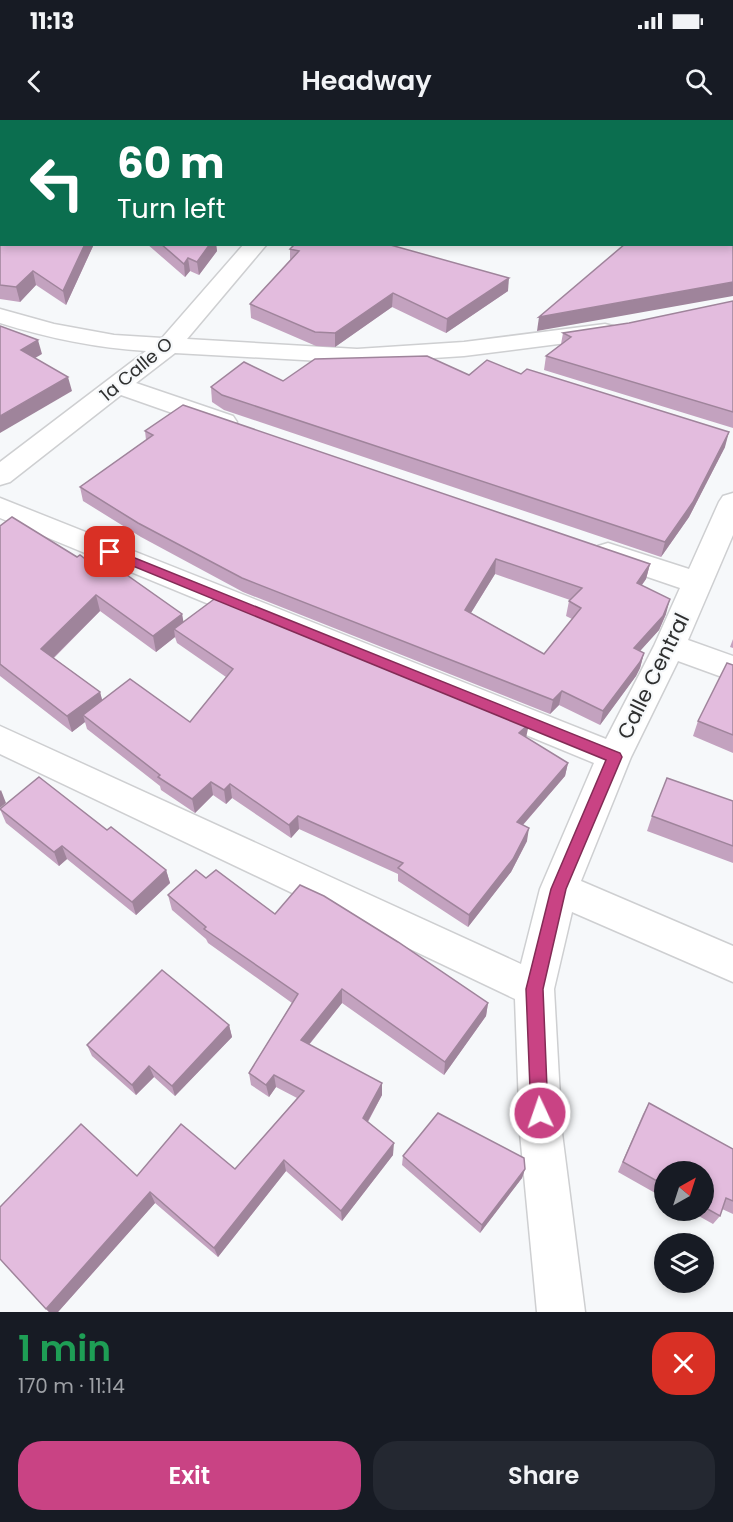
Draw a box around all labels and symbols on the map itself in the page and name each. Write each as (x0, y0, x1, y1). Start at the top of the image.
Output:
street label: 1a Calle O (94, 331, 178, 407)
pin (84, 526, 135, 577)
street label: Calle Central (610, 608, 696, 744)
position arrow (508, 1081, 572, 1145)
north arrow (654, 1161, 714, 1221)

